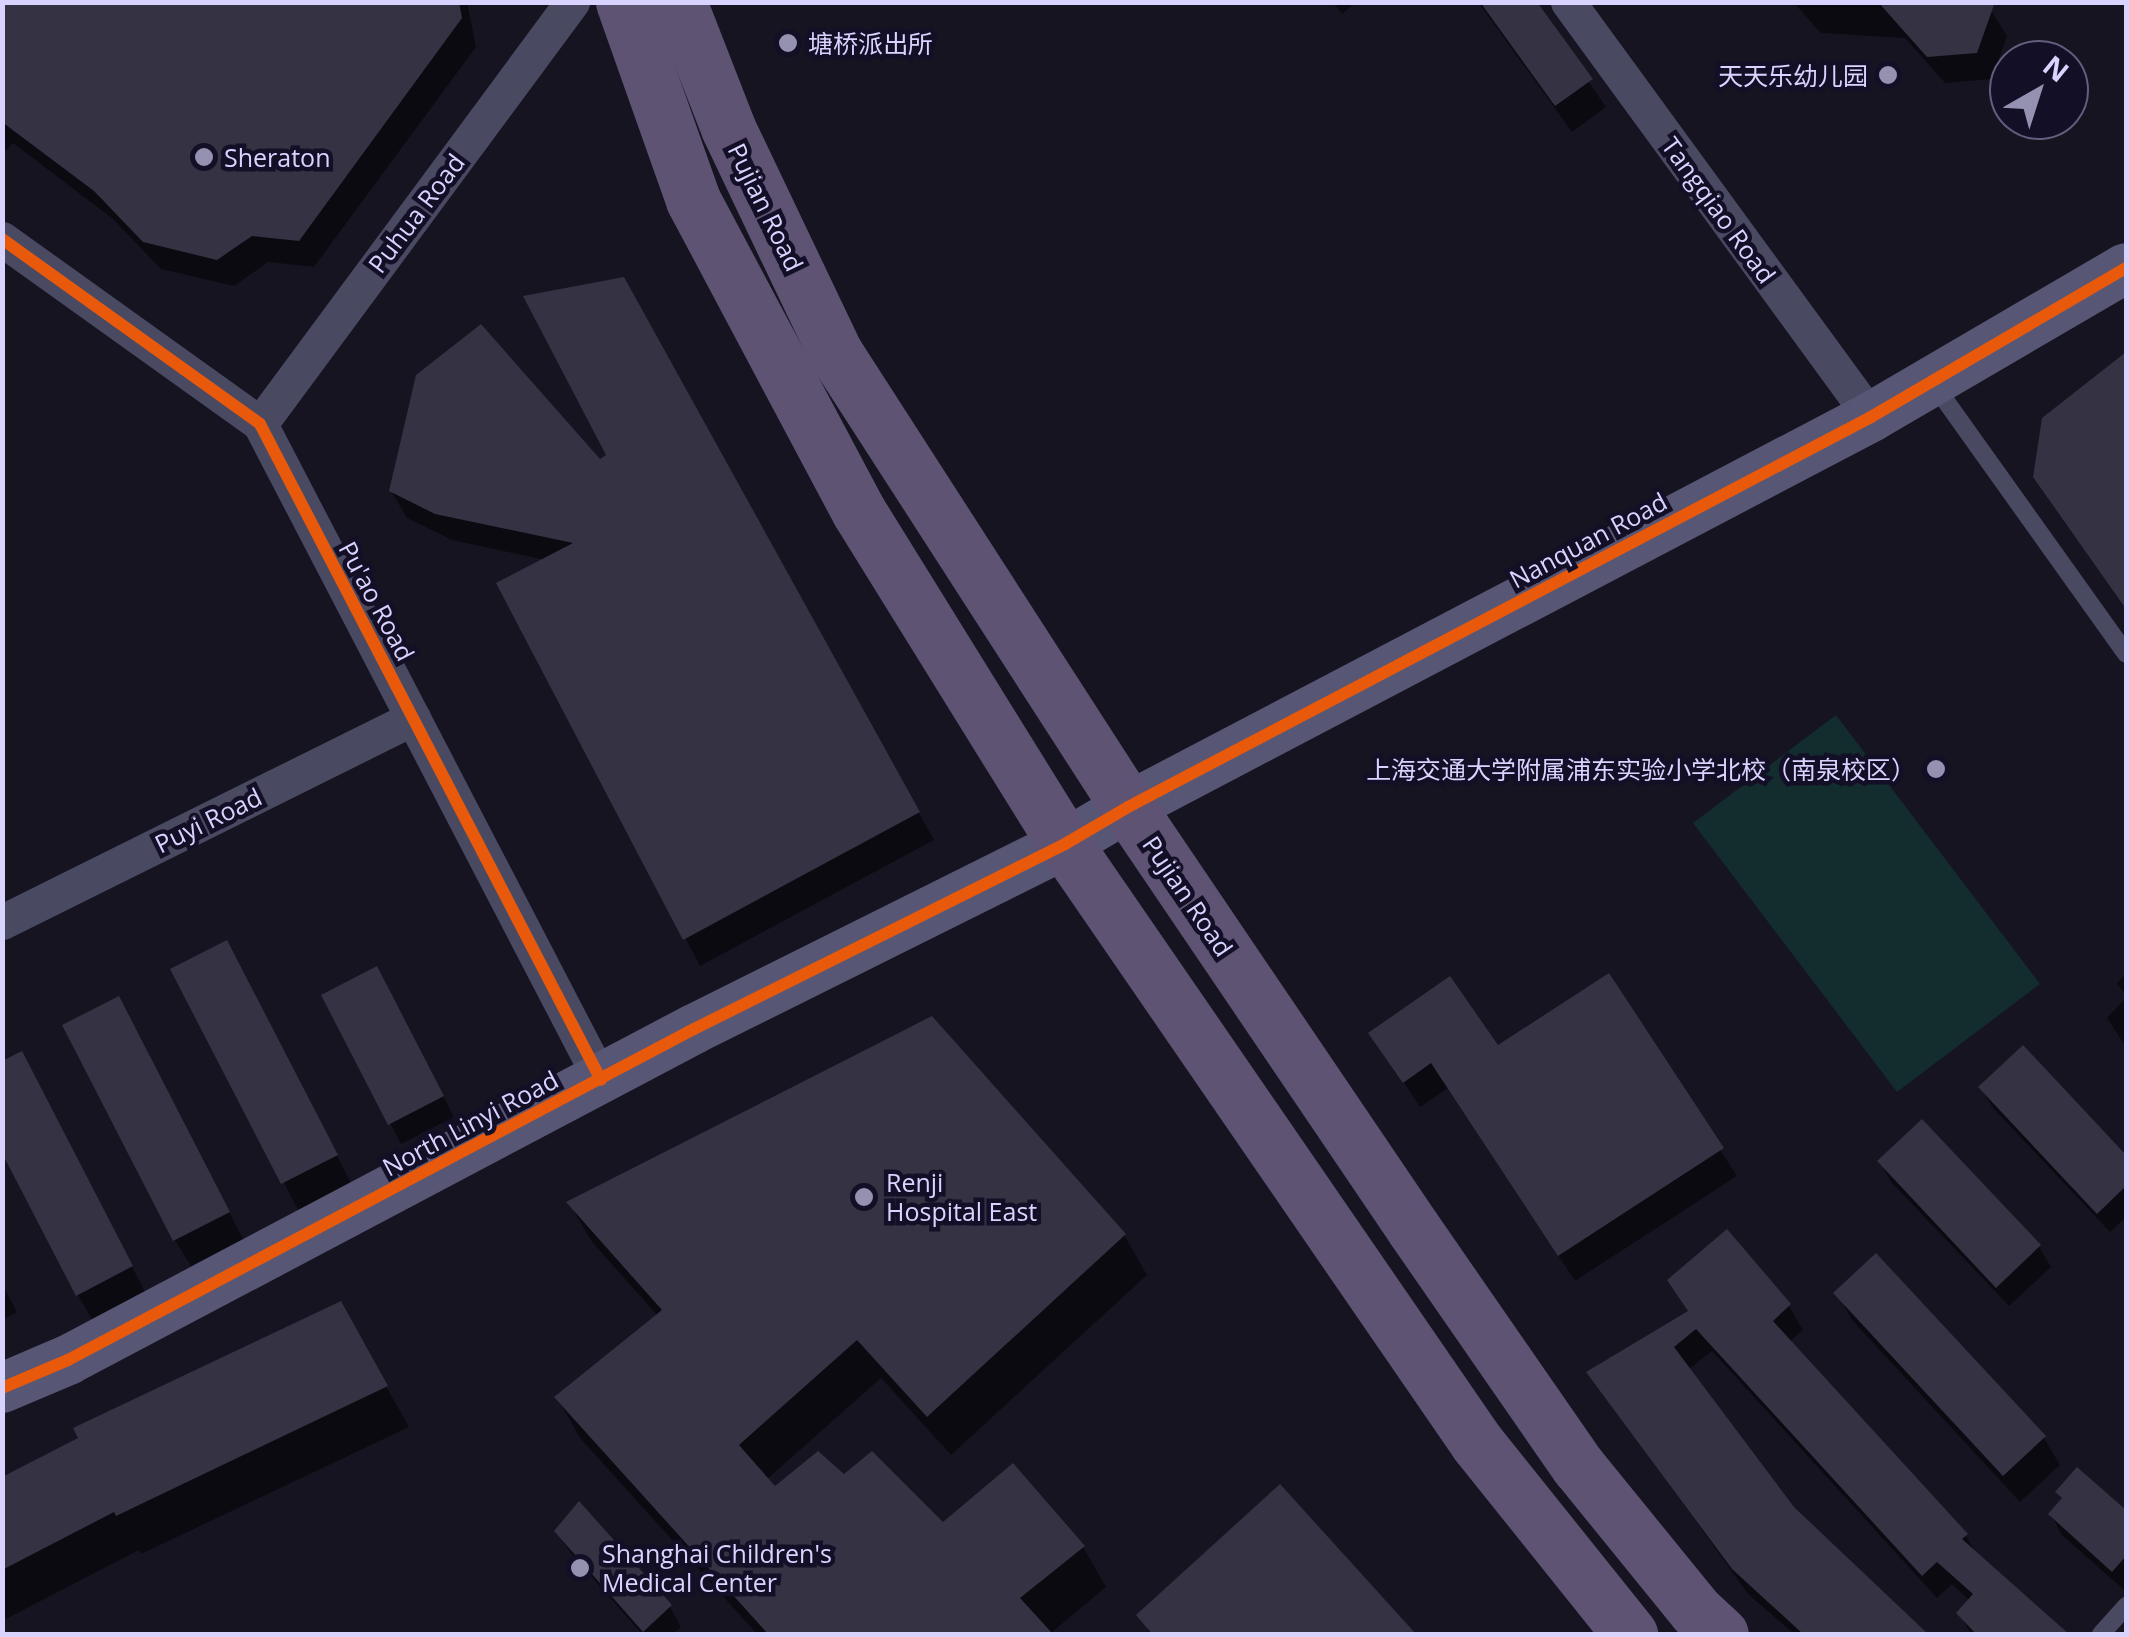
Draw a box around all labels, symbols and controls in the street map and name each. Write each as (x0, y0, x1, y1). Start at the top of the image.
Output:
place label: 塘桥派出所 (808, 28, 933, 58)
marker: 塘桥派出所 (777, 32, 799, 54)
north arrow (1989, 40, 2089, 140)
text: N (2036, 46, 2077, 90)
place label: 天天乐幼儿园 (1718, 60, 1868, 90)
marker: 天天乐幼儿园 (1877, 64, 1899, 86)
street label: Tangqiao Road (1656, 131, 1782, 289)
street label: Pujian Road (722, 138, 810, 276)
place label: Sheraton (224, 142, 330, 172)
marker: Sheraton (193, 146, 215, 168)
street label: Puhua Road (362, 148, 470, 278)
street label: Nanquan Road (1504, 486, 1672, 594)
street label: Pu'ao Road (333, 536, 421, 666)
place label: 上海交通大学附属浦东实验小学北校（南泉校区） (1366, 754, 1916, 784)
marker: 上海交通大学附属浦东实验小学北校（南泉校区） (1925, 758, 1947, 780)
street label: Puyi Road (150, 781, 266, 859)
street label: Pujian Road (1137, 830, 1239, 962)
street label: North Linyi Road (377, 1064, 563, 1182)
place label: Renji Hospital East (886, 1168, 1037, 1227)
marker: Renji Hospital East (851, 1184, 877, 1210)
place label: Shanghai Children's Medical Center (602, 1539, 832, 1598)
marker: Shanghai Children's Medical Center (567, 1555, 593, 1581)

